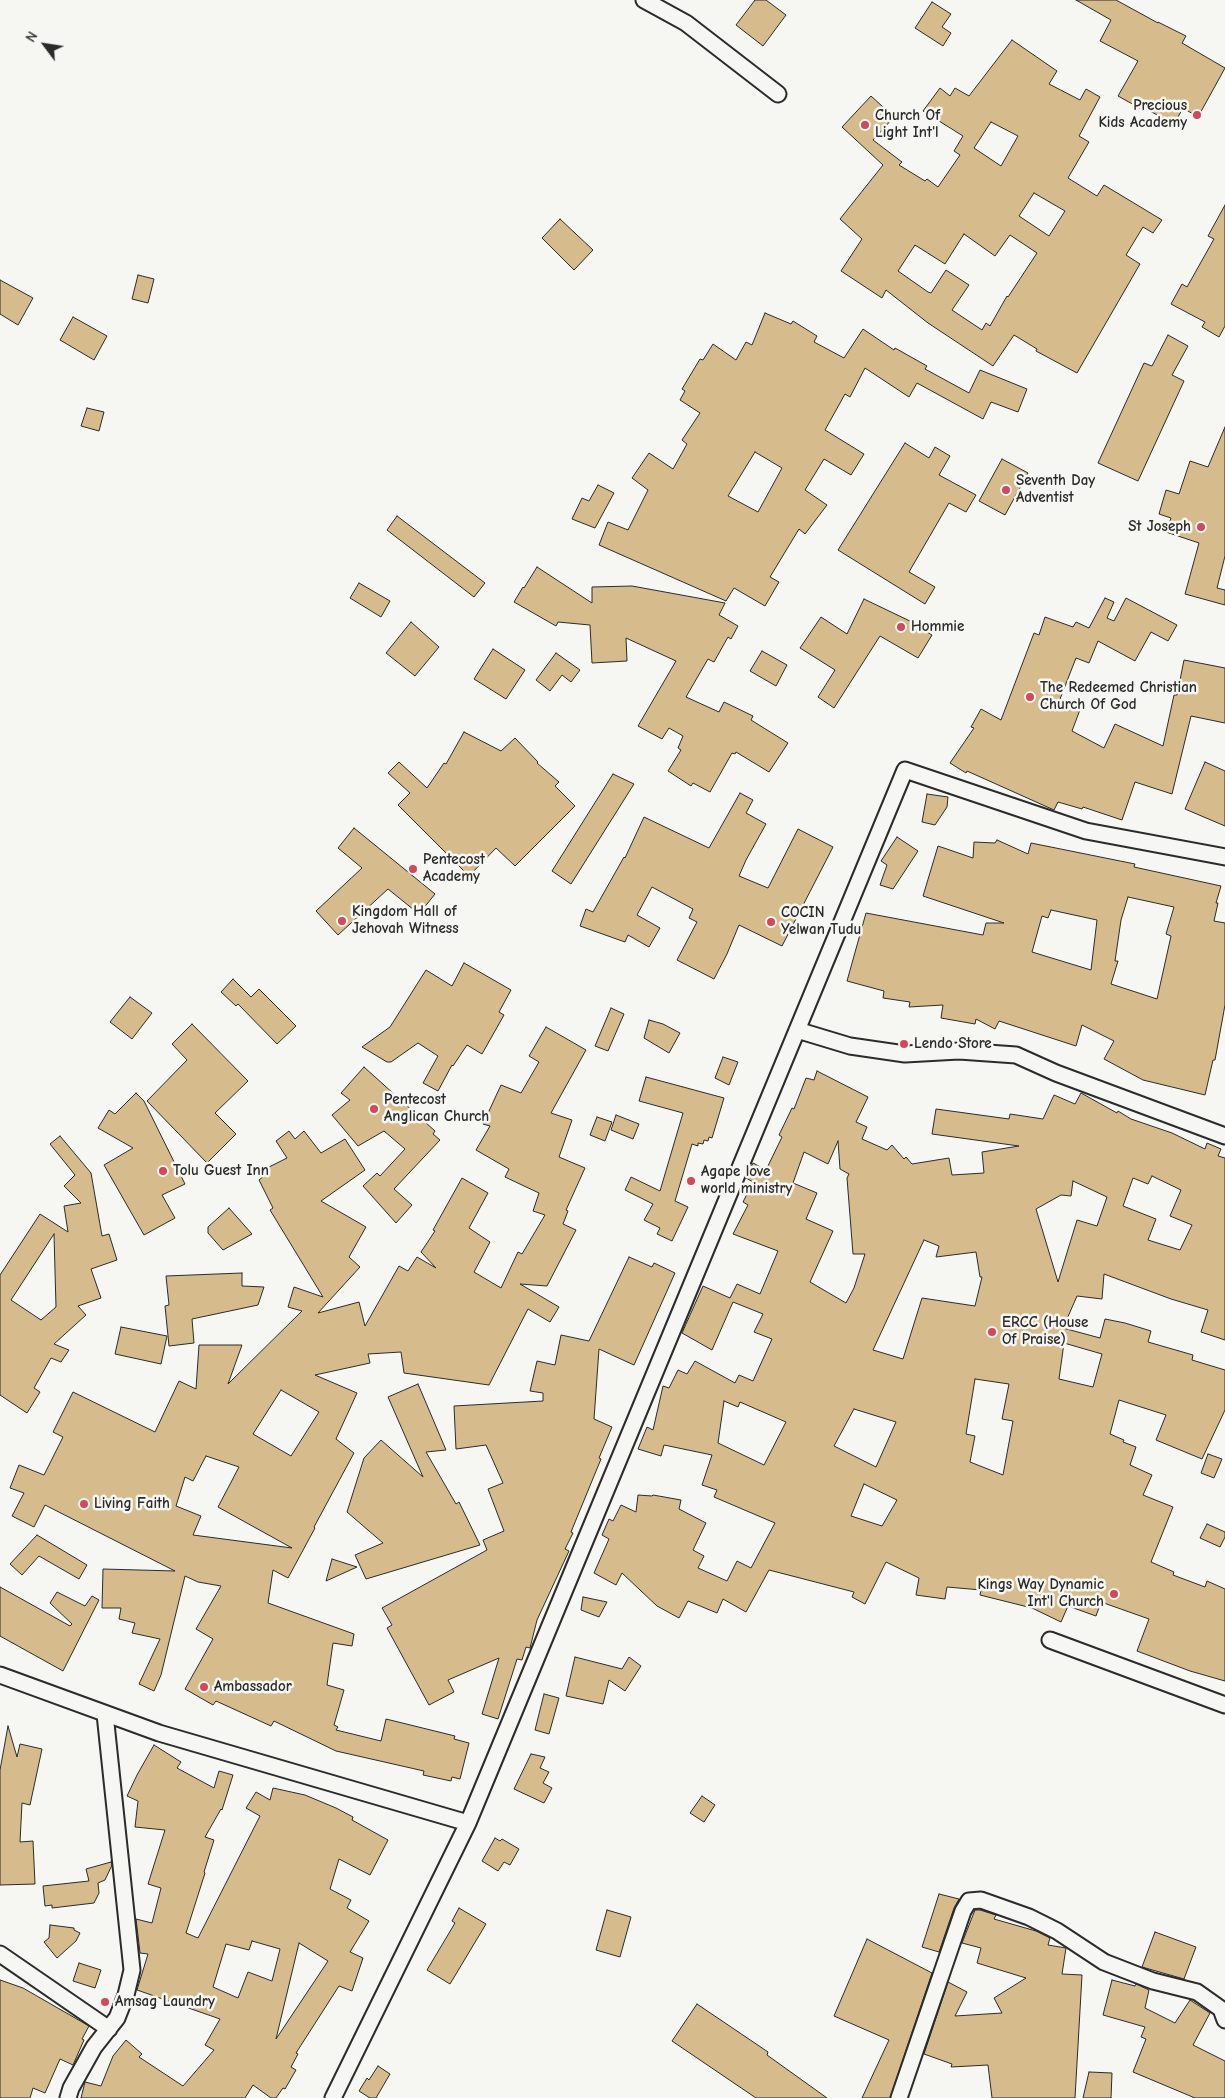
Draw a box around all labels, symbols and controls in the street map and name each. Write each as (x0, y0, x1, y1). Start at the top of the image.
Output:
north arrow (20, 20, 70, 70)
text: N (22, 29, 41, 45)
place label: Precious Kids Academy (1098, 97, 1187, 132)
place label: Church Of Light Int'l (875, 107, 940, 142)
marker: Precious Kids Academy (1191, 109, 1203, 121)
marker: Church Of Light Int'l (859, 119, 871, 131)
place label: Seventh Day Adventist (1016, 472, 1095, 507)
marker: Seventh Day Adventist (1000, 484, 1012, 496)
place label: St Joseph (1128, 518, 1191, 536)
marker: St Joseph (1195, 521, 1207, 533)
place label: Hommie (911, 618, 964, 636)
marker: Hommie (895, 621, 907, 633)
place label: The Redeemed Christian Church Of God (1040, 679, 1197, 714)
marker: The Redeemed Christian Church Of God (1024, 691, 1036, 703)
place label: Pentecost Academy (423, 851, 485, 886)
marker: Pentecost Academy (407, 863, 419, 875)
place label: Kingdom Hall of Jehovah Witness (352, 903, 459, 938)
place label: COCIN Yelwan Tudu (781, 904, 861, 939)
marker: Kingdom Hall of Jehovah Witness (336, 915, 348, 927)
marker: COCIN Yelwan Tudu (765, 916, 777, 928)
place label: Lendo Store (914, 1035, 992, 1053)
marker: Lendo Store (898, 1038, 910, 1050)
place label: Pentecost Anglican Church (384, 1091, 489, 1126)
marker: Pentecost Anglican Church (368, 1103, 380, 1115)
place label: Tolu Guest Inn (173, 1162, 269, 1180)
place label: Agape love world ministry (701, 1163, 792, 1198)
marker: Tolu Guest Inn (157, 1165, 169, 1177)
marker: Agape love world ministry (685, 1175, 697, 1187)
place label: ERCC (House Of Praise) (1002, 1314, 1088, 1349)
marker: ERCC (House Of Praise) (986, 1326, 998, 1338)
place label: Living Faith (94, 1495, 170, 1513)
marker: Living Faith (78, 1498, 90, 1510)
place label: Kings Way Dynamic Int'l Church (977, 1576, 1104, 1611)
marker: Kings Way Dynamic Int'l Church (1108, 1588, 1120, 1600)
place label: Ambassador (214, 1678, 292, 1696)
marker: Ambassador (198, 1681, 210, 1693)
place label: Amsag Laundry (115, 1993, 215, 2011)
marker: Amsag Laundry (99, 1996, 111, 2008)

